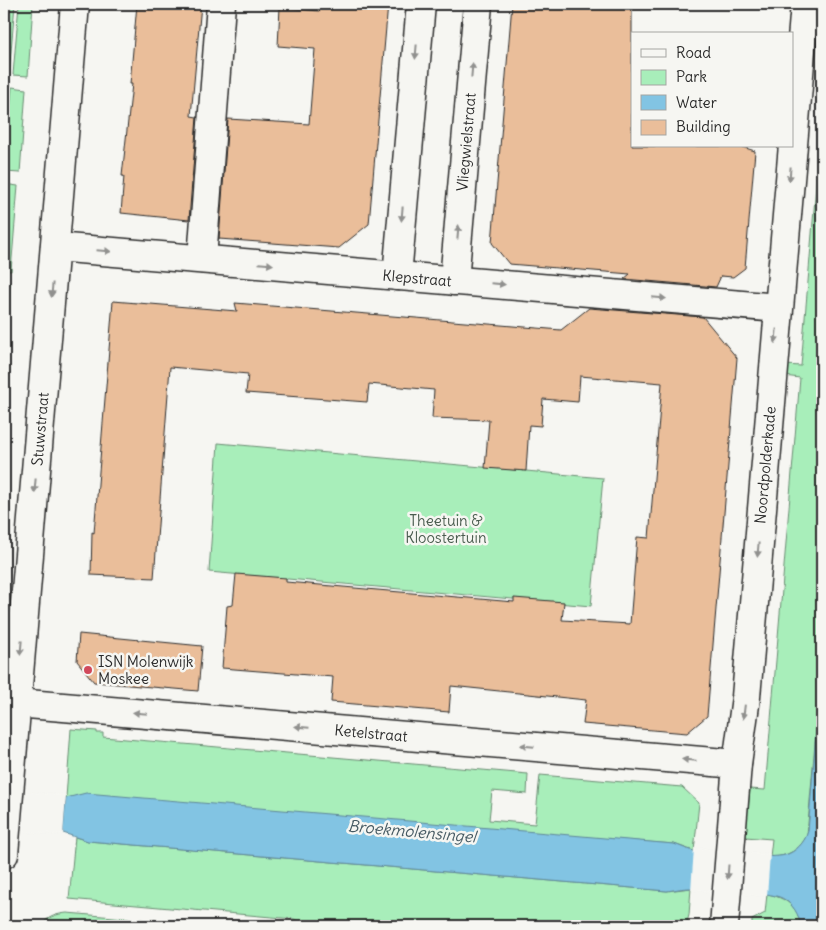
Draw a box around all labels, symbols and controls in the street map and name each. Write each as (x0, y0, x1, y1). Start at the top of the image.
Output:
legend (631, 32, 794, 148)
text: Road (676, 43, 711, 62)
one-way arrow (412, 45, 420, 61)
one-way arrow (468, 62, 476, 78)
text: Park (676, 67, 707, 86)
street label: Vliegwielstraat (452, 92, 480, 192)
text: Water (676, 93, 717, 112)
text: Building (676, 117, 731, 136)
one-way arrow (786, 167, 794, 183)
one-way arrow (398, 206, 406, 222)
one-way arrow (455, 224, 463, 240)
one-way arrow (96, 247, 112, 255)
one-way arrow (258, 261, 274, 269)
street label: Klepstraat (382, 266, 452, 290)
one-way arrow (490, 281, 506, 289)
one-way arrow (47, 282, 55, 298)
one-way arrow (652, 294, 668, 302)
one-way arrow (772, 329, 780, 345)
street label: Stuwstraat (27, 391, 53, 467)
street label: Noordpolderkade (750, 405, 780, 525)
one-way arrow (30, 478, 38, 494)
park label: Theetuin & Kloostertuin (405, 511, 487, 547)
one-way arrow (754, 543, 762, 559)
one-way arrow (16, 640, 24, 656)
place label: ISN Molenwijk Moskee (98, 652, 194, 688)
marker: ISN Molenwijk Moskee (82, 664, 94, 676)
one-way arrow (740, 705, 748, 721)
one-way arrow (132, 709, 148, 717)
street label: Ketelstraat (334, 720, 408, 746)
one-way arrow (294, 723, 310, 731)
one-way arrow (519, 742, 535, 750)
one-way arrow (681, 755, 697, 763)
water label: Broekmolensingel (347, 815, 479, 847)
one-way arrow (724, 864, 732, 880)

